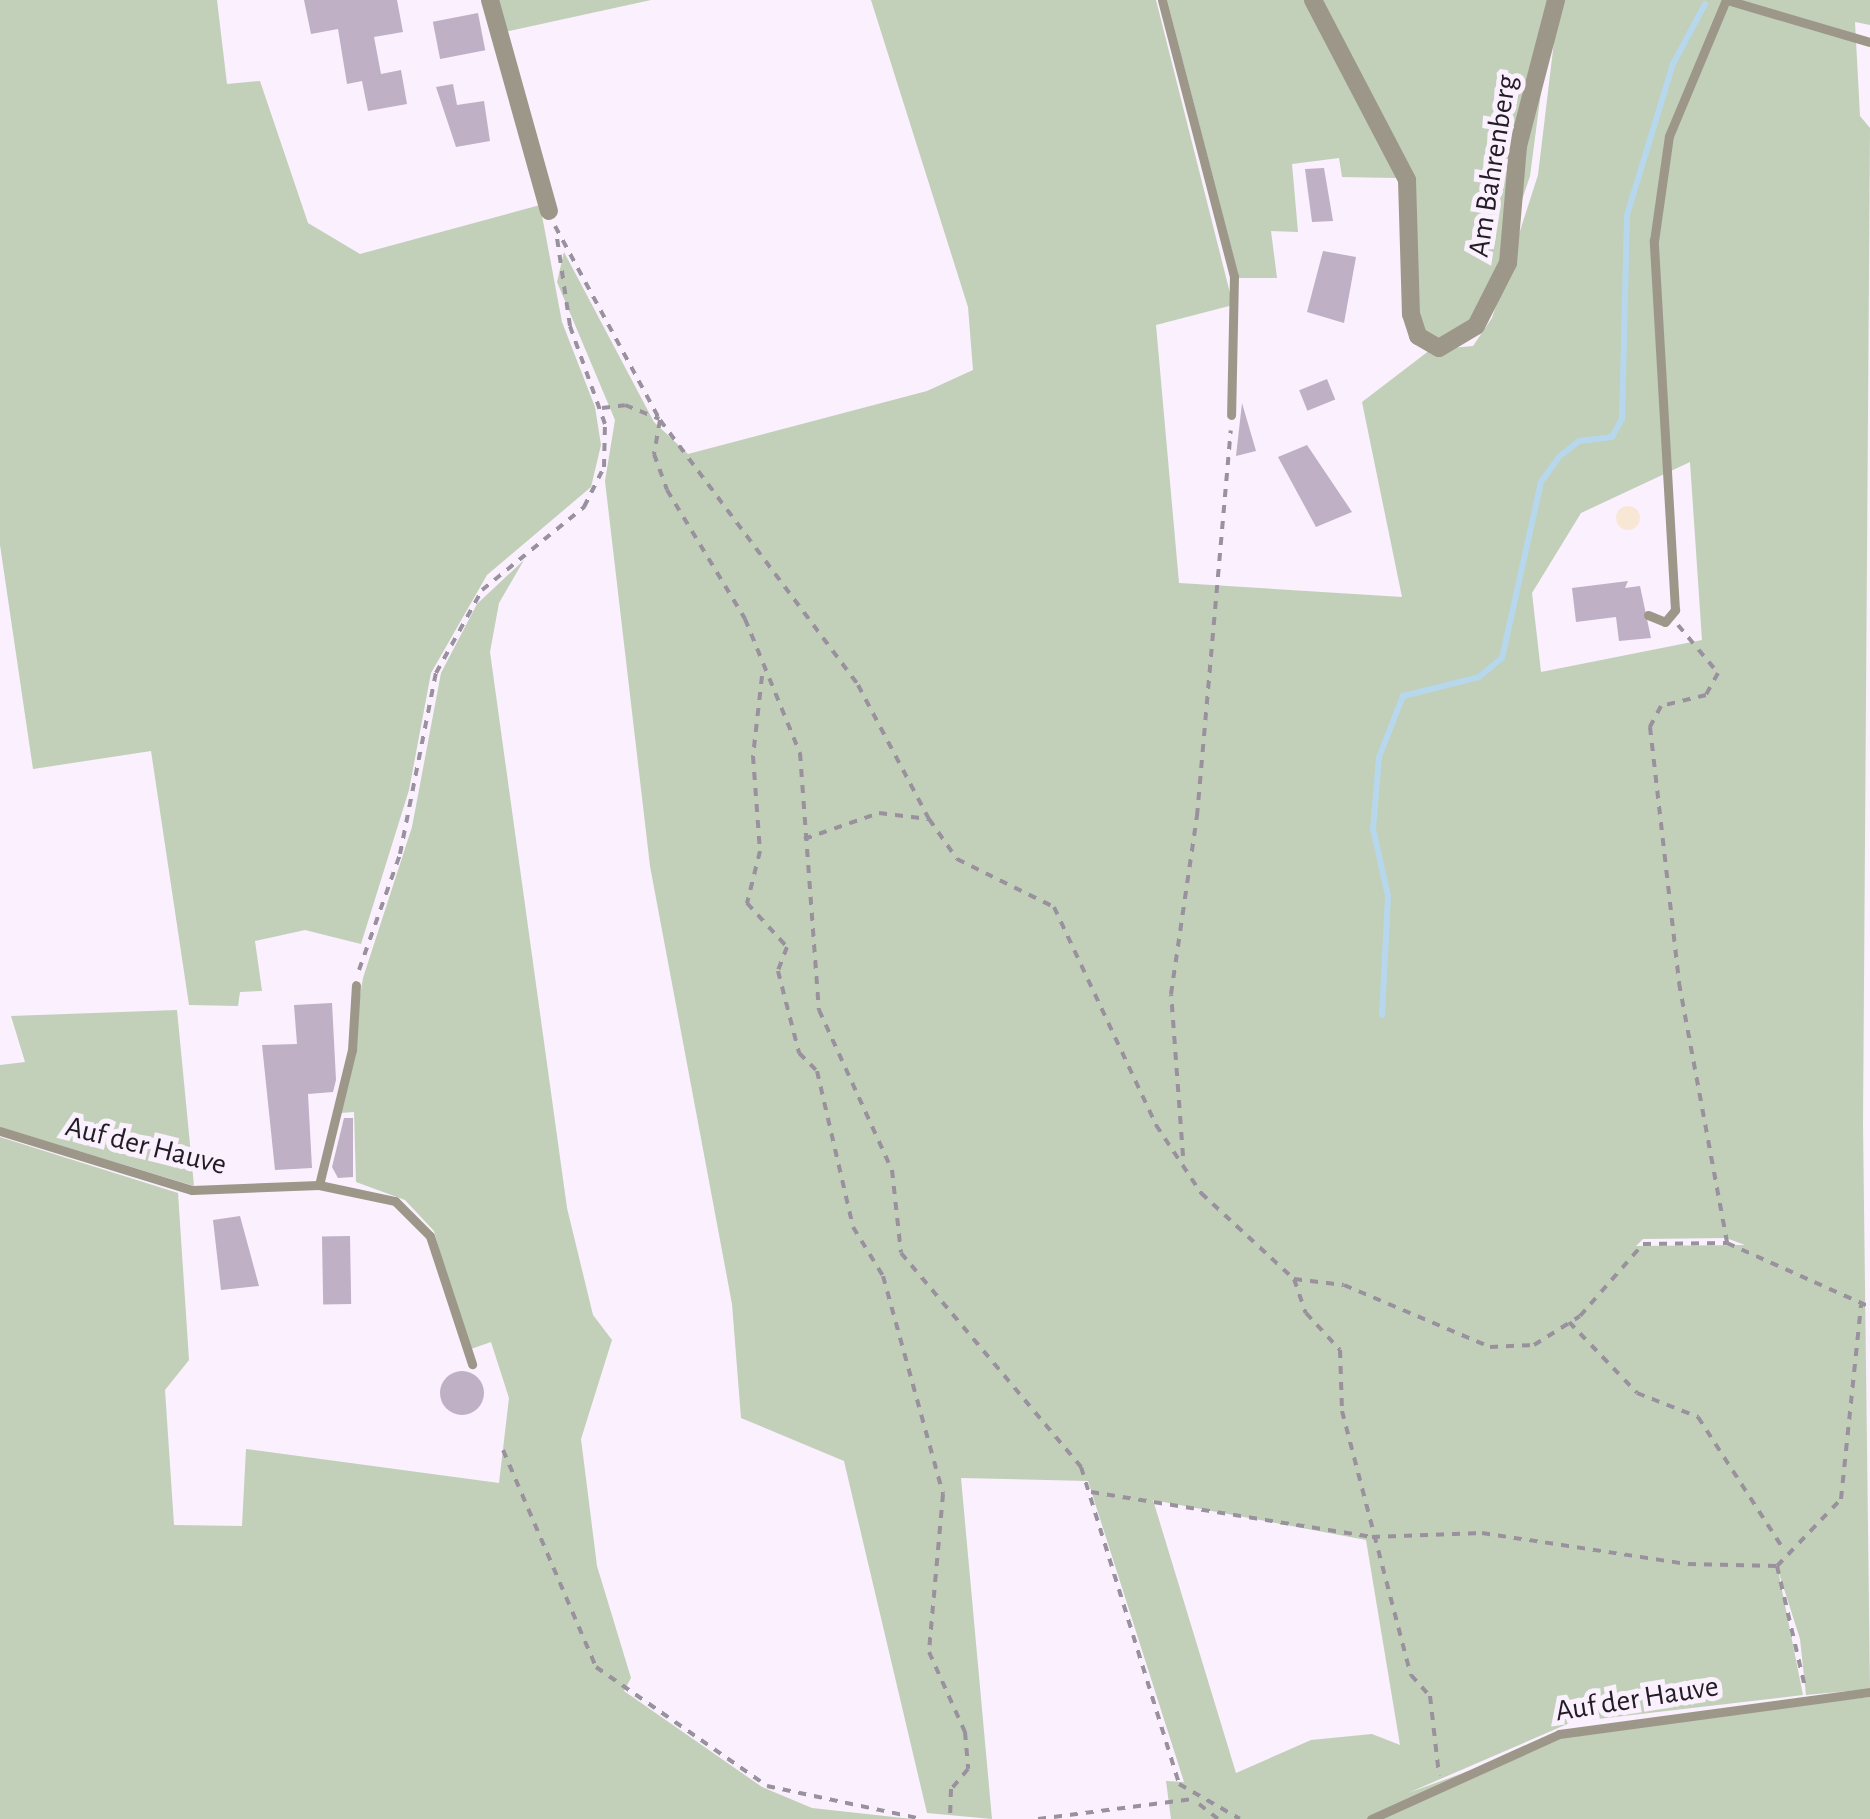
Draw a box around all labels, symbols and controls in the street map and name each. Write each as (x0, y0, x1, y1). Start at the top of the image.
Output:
street label: Am Bahrenberg (1461, 72, 1525, 260)
street label: Auf der Hauve (62, 1109, 230, 1183)
street label: Auf der Hauve (1553, 1668, 1721, 1730)

